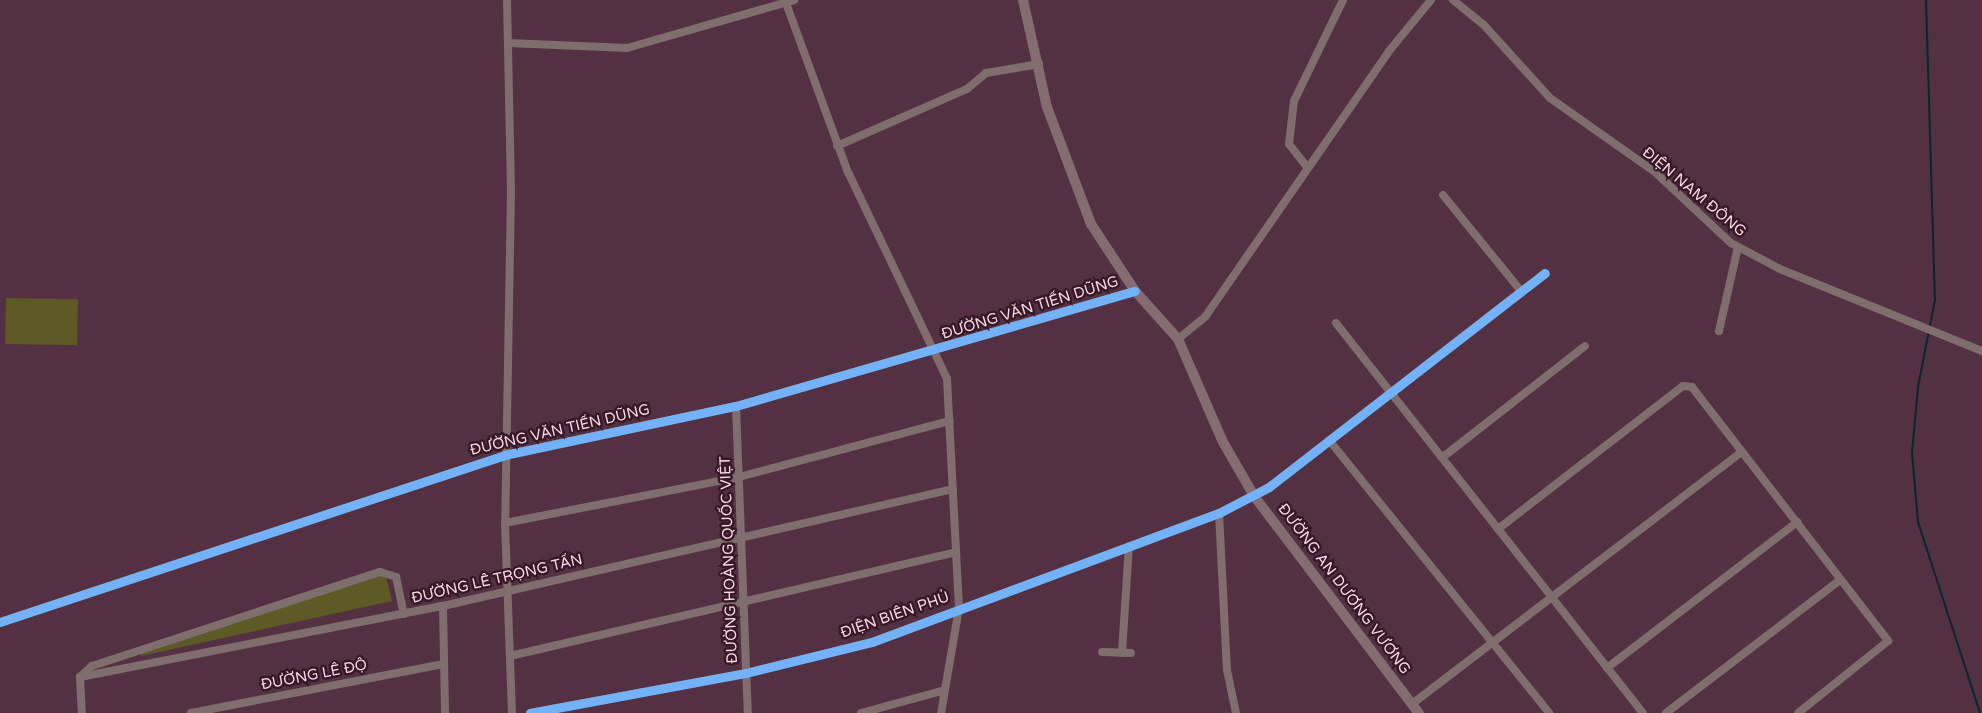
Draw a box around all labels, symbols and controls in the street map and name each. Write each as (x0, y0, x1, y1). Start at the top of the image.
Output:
street label: ĐIỆN NAM ĐÔNG (1639, 143, 1749, 241)
street label: ĐƯỜNG VĂN TIẾN DŨNG (939, 272, 1121, 344)
street label: ĐƯỜNG VĂN TIẾN DŨNG (468, 401, 652, 459)
street label: ĐƯỜNG HOÀNG QUỐC VIỆT (716, 456, 742, 664)
street label: ĐƯỜNG AN DƯƠNG VƯƠNG (1274, 500, 1414, 678)
street label: ĐƯỜNG LÊ TRỌNG TẤN (410, 551, 584, 607)
street label: ĐIỆN BIÊN PHỦ (838, 588, 952, 642)
street label: ĐƯỜNG LÊ ĐỘ (259, 656, 369, 694)

